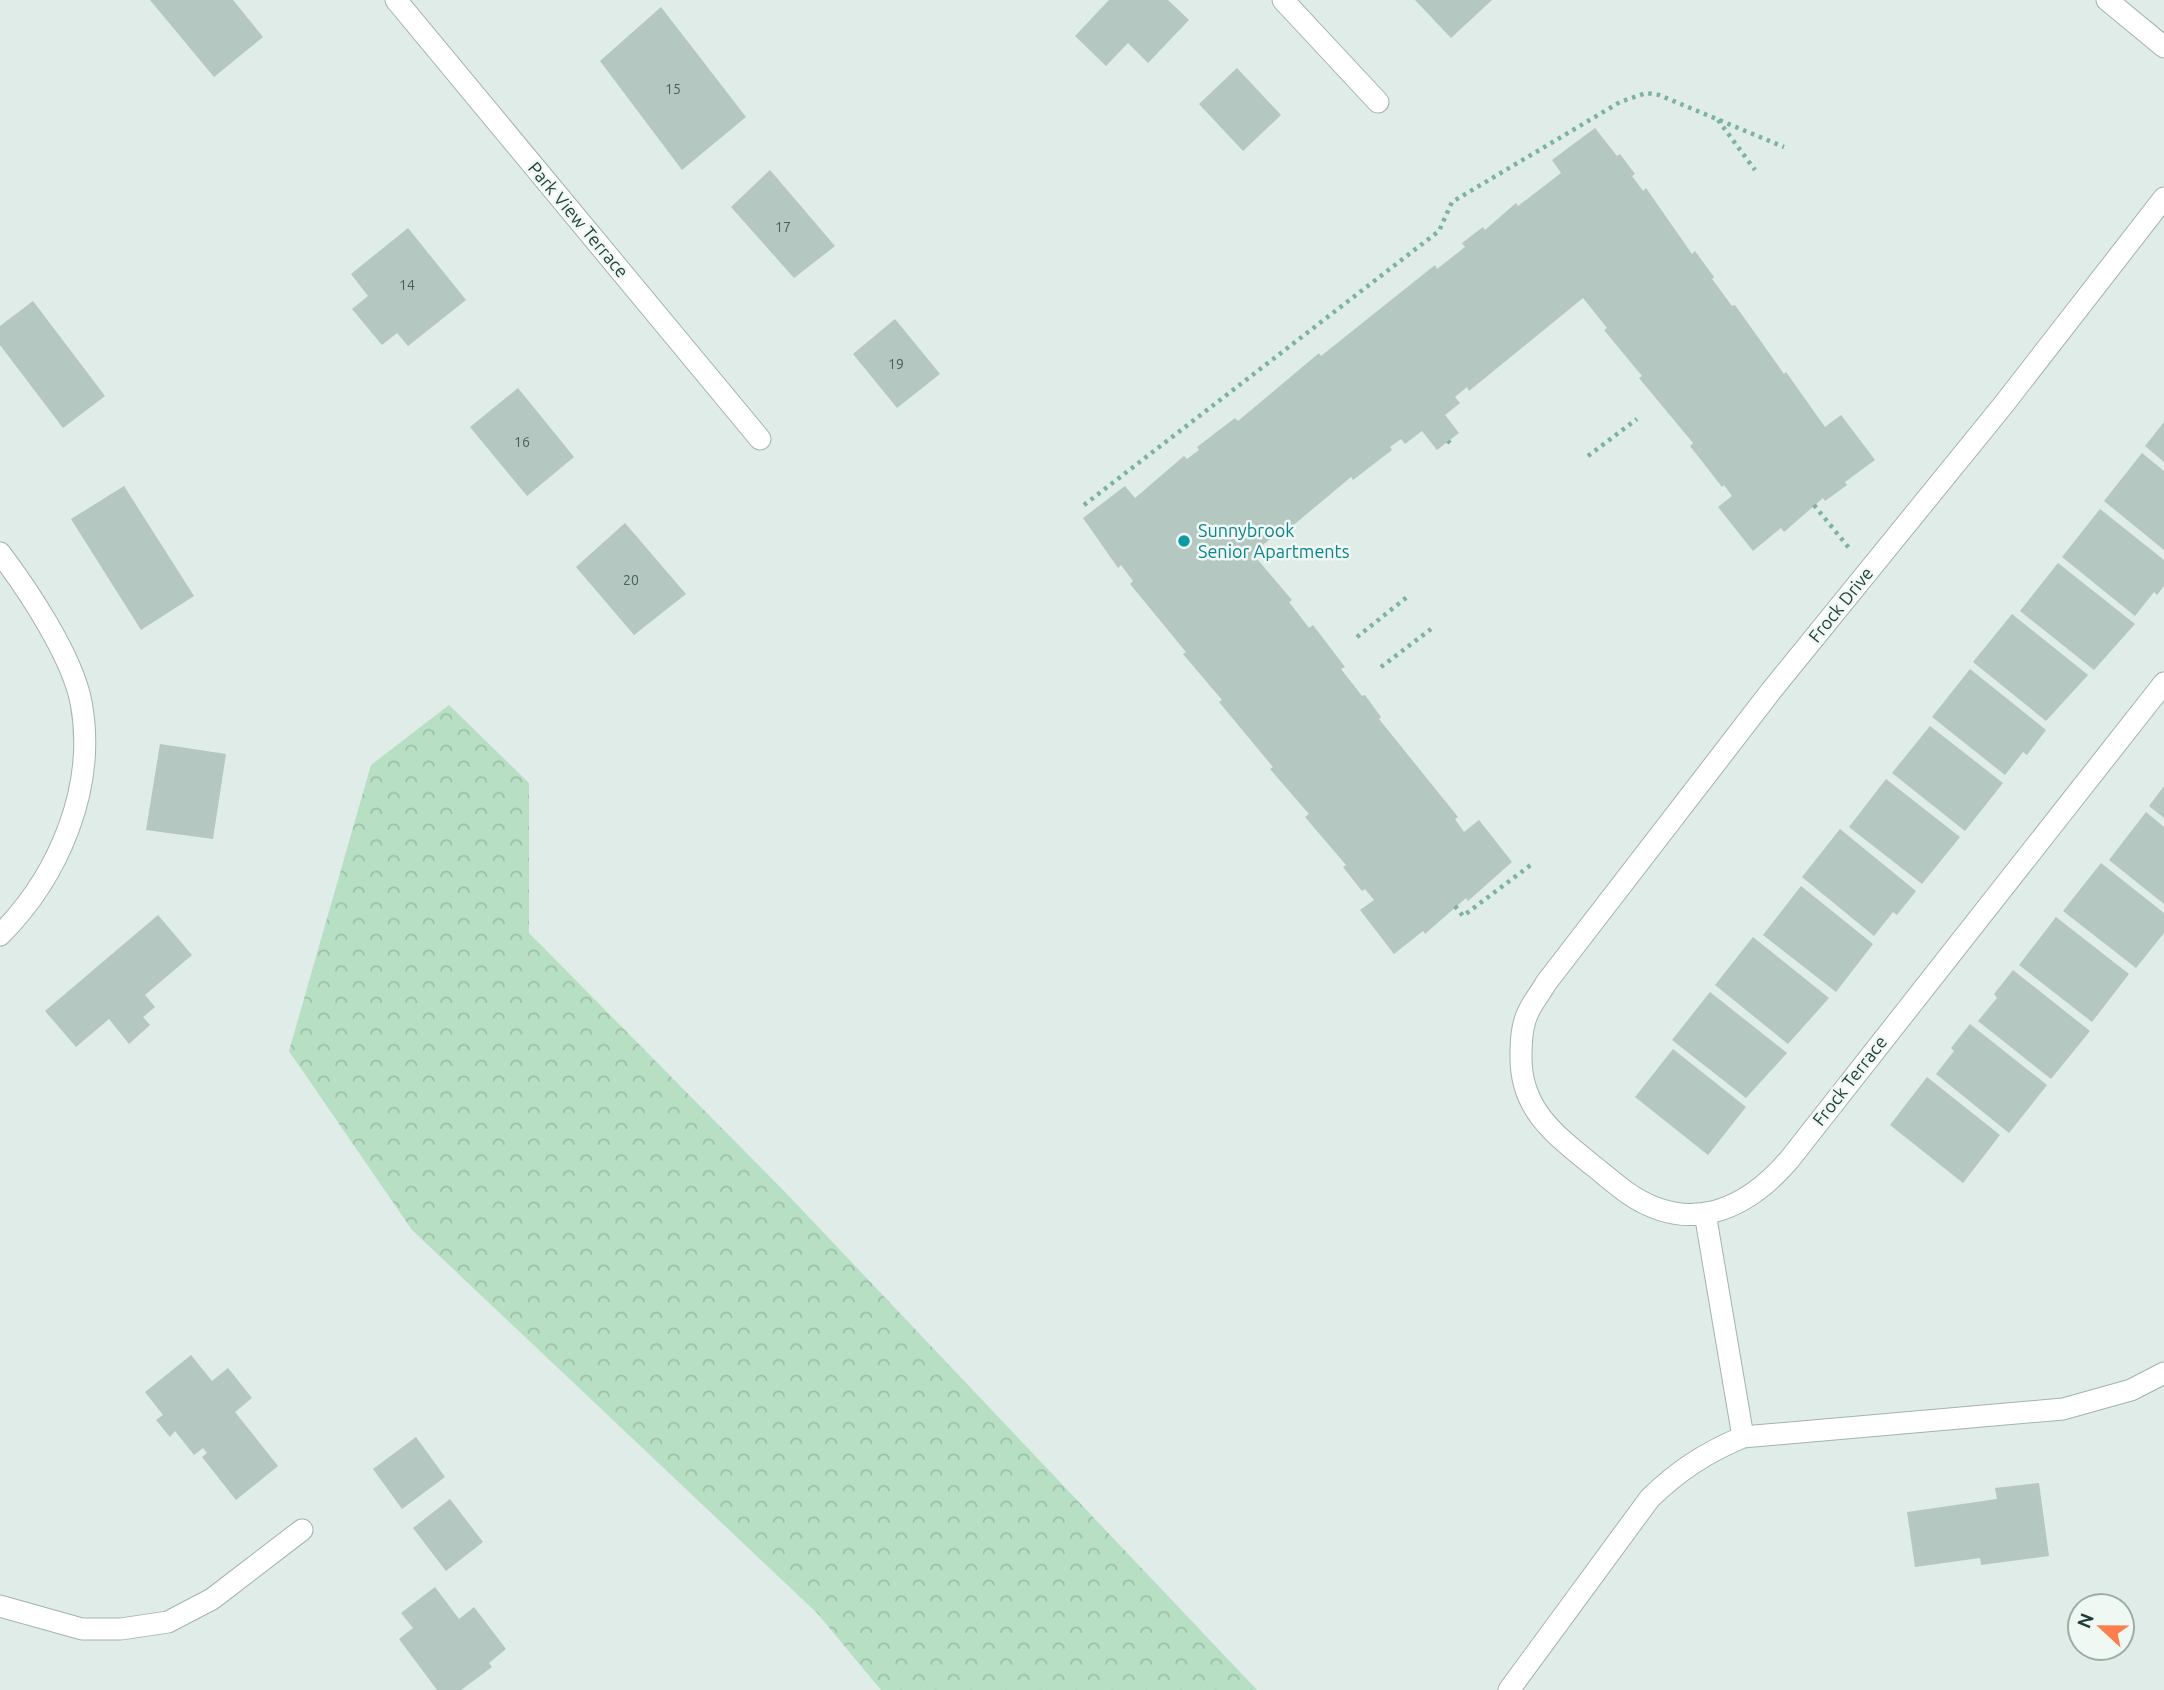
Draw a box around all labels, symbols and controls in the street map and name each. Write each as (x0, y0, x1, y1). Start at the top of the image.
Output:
house number: 15 (665, 81, 681, 97)
street label: Park View Terrace (525, 158, 633, 281)
house number: 17 (775, 219, 791, 235)
house number: 14 (399, 277, 415, 293)
house number: 19 (888, 356, 904, 372)
house number: 16 (514, 434, 530, 450)
place label: Sunnybrook Senior Apartments (1198, 520, 1350, 561)
marker: Sunnybrook Senior Apartments (1176, 533, 1192, 549)
street label: Frock Drive (1804, 563, 1877, 646)
house number: 20 (623, 572, 639, 588)
street label: Frock Terrace (1808, 1032, 1890, 1129)
north arrow (2066, 1592, 2136, 1662)
text: N (2072, 1610, 2098, 1631)

